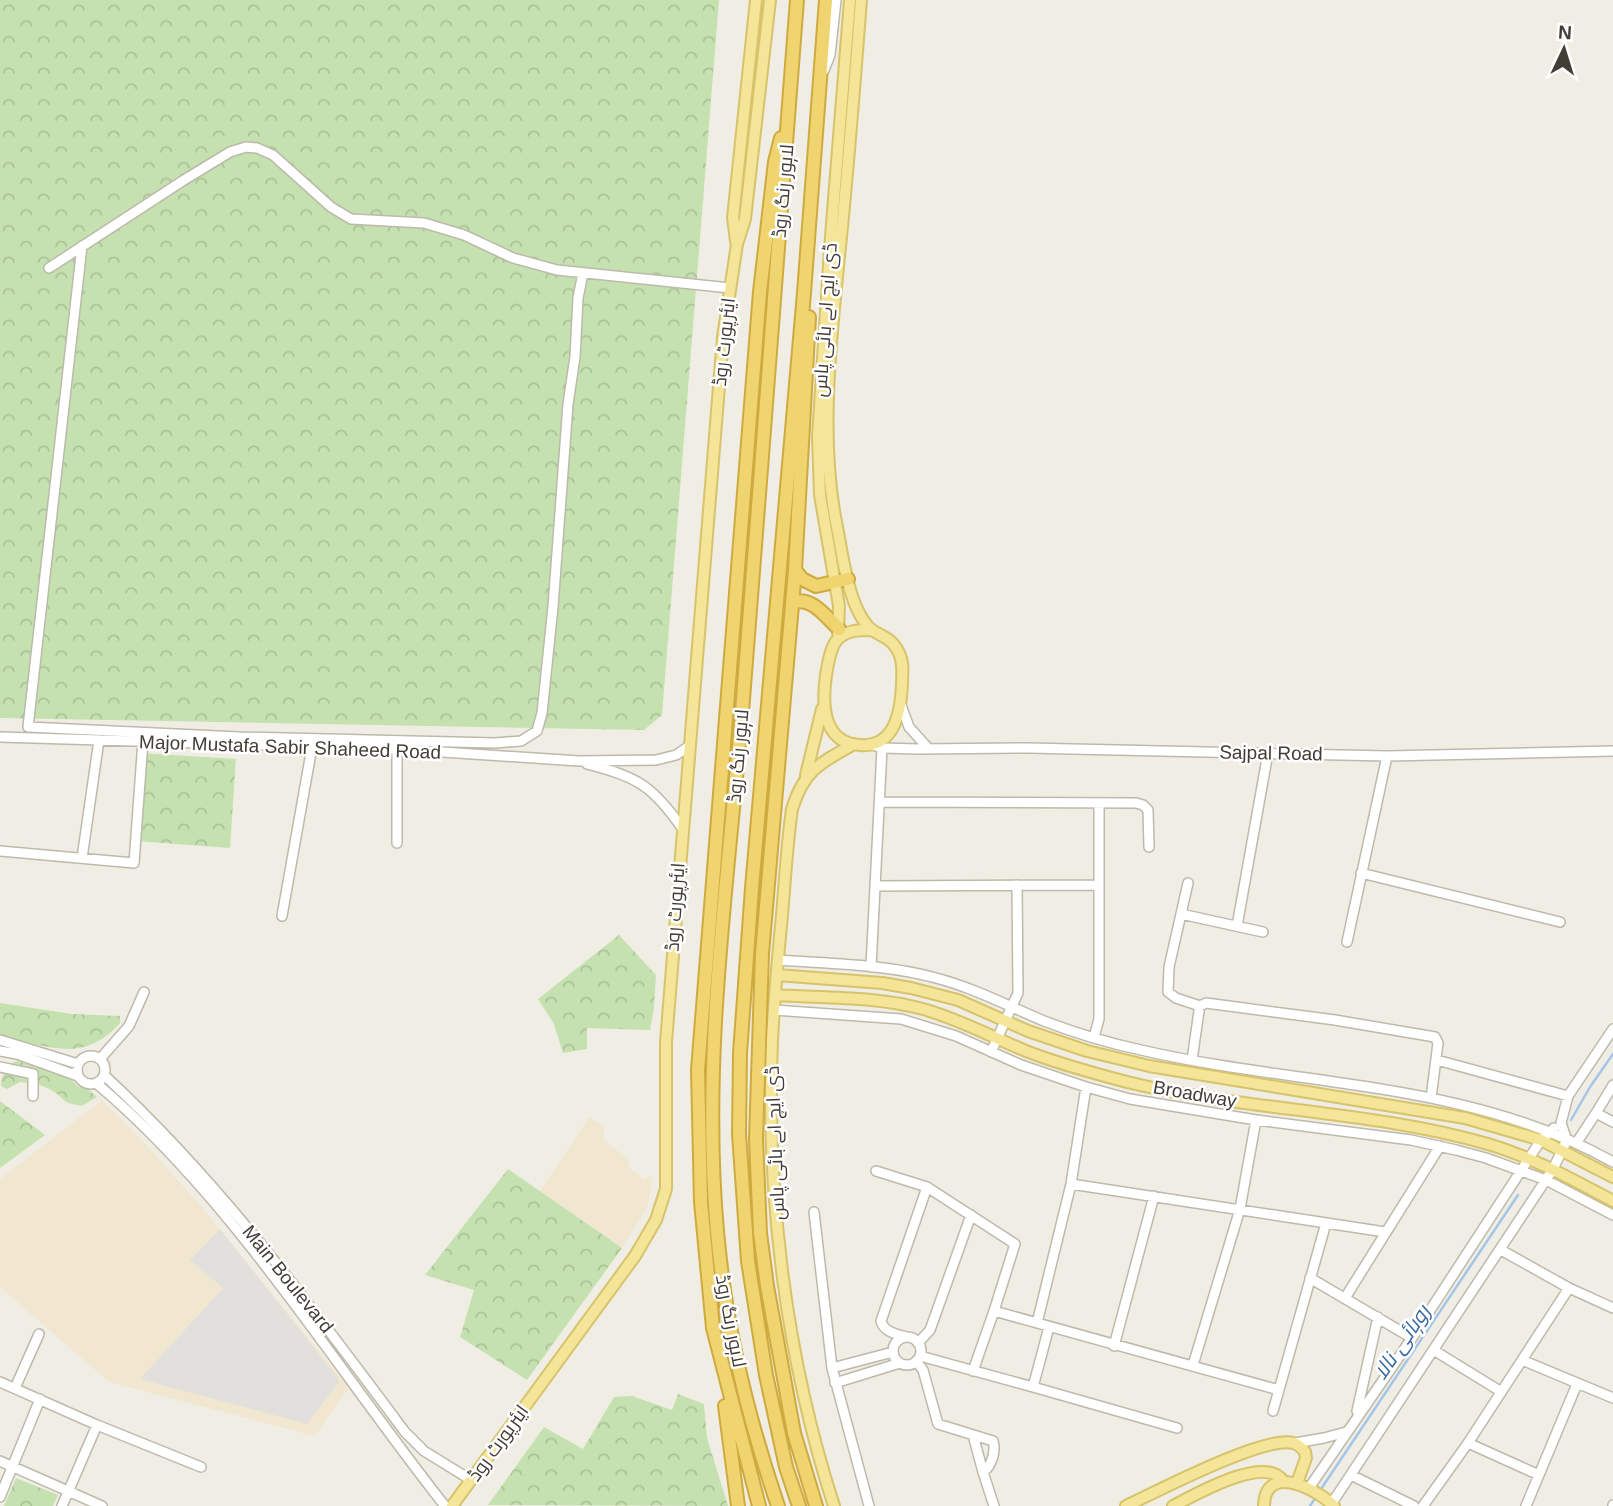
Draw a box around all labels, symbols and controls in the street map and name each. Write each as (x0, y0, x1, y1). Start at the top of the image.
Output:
north arrow (1529, 14, 1599, 84)
text: N (1558, 22, 1573, 43)
street label: لاہور رنگ روڈ (768, 143, 800, 239)
street label: ڈی ایچ اے بائی پاس (809, 242, 844, 398)
street label: ایئرپورٹ روڈ (709, 297, 741, 388)
street label: لاہور رنگ روڈ (723, 708, 755, 804)
street label: Major Mustafa Sabir Shaheed Road (139, 731, 441, 763)
street label: Sajpal Road (1219, 742, 1323, 764)
street label: ایئرپورٹ روڈ (661, 862, 691, 952)
street label: ڈی ایچ اے بائی پاس (762, 1065, 791, 1221)
street label: Broadway (1152, 1076, 1239, 1112)
street label: Main Boulevard (238, 1221, 338, 1337)
street label: لاہور رنگ روڈ (710, 1273, 750, 1370)
water label: روہائی نالا (1368, 1299, 1437, 1385)
street label: ایئرپورٹ روڈ (463, 1401, 534, 1486)

